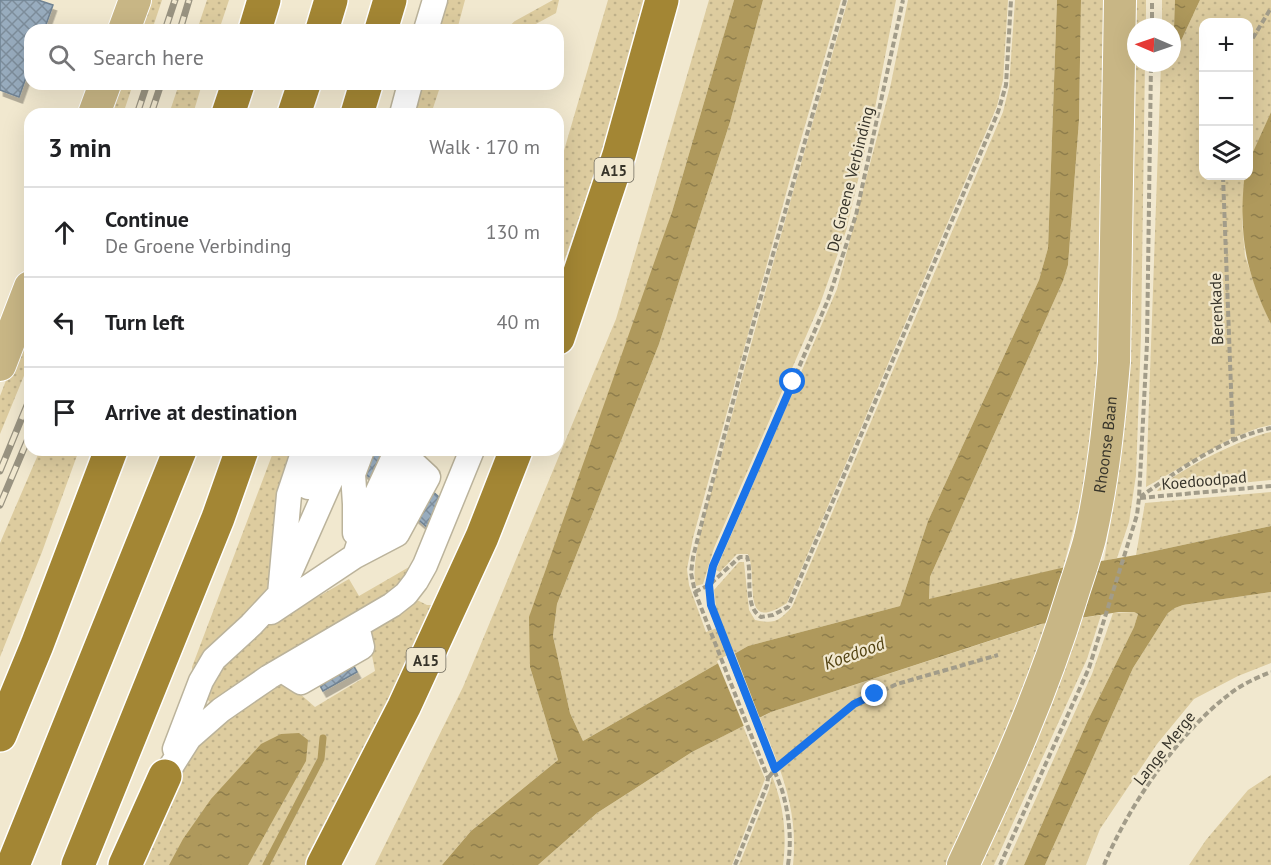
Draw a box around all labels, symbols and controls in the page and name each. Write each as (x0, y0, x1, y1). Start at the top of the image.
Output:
north arrow (1127, 18, 1181, 72)
map controls (1199, 18, 1253, 180)
button: + (1199, 18, 1253, 72)
search box (24, 24, 564, 90)
icon: search (45, 41, 78, 74)
text: Search here (93, 43, 204, 71)
button: − (1199, 72, 1253, 126)
street label: De Groene Verbinding (822, 104, 878, 254)
button: layers (1199, 126, 1253, 180)
text: 3 min (48, 131, 111, 164)
text: Walk · 170 m (429, 134, 540, 160)
road number: A15 (594, 158, 634, 182)
text: Continue (105, 205, 189, 233)
icon: ahead (48, 216, 81, 249)
text: 130 m (486, 219, 540, 245)
text: De Groene Verbinding (105, 233, 291, 259)
street label: Berenkade (1205, 273, 1227, 345)
icon: left (48, 306, 81, 339)
text: Turn left (105, 308, 185, 336)
text: 40 m (497, 309, 540, 335)
route start (779, 368, 805, 394)
street label: Rhoonse Baan (1089, 395, 1121, 494)
icon: arrive (48, 396, 81, 429)
text: Arrive at destination (105, 398, 297, 426)
street label: Koedoodpad (1161, 466, 1247, 494)
water label: Koedood (820, 631, 889, 675)
road number: A15 (406, 648, 446, 672)
route end (861, 680, 887, 706)
street label: Lange Merge (1129, 707, 1199, 789)

